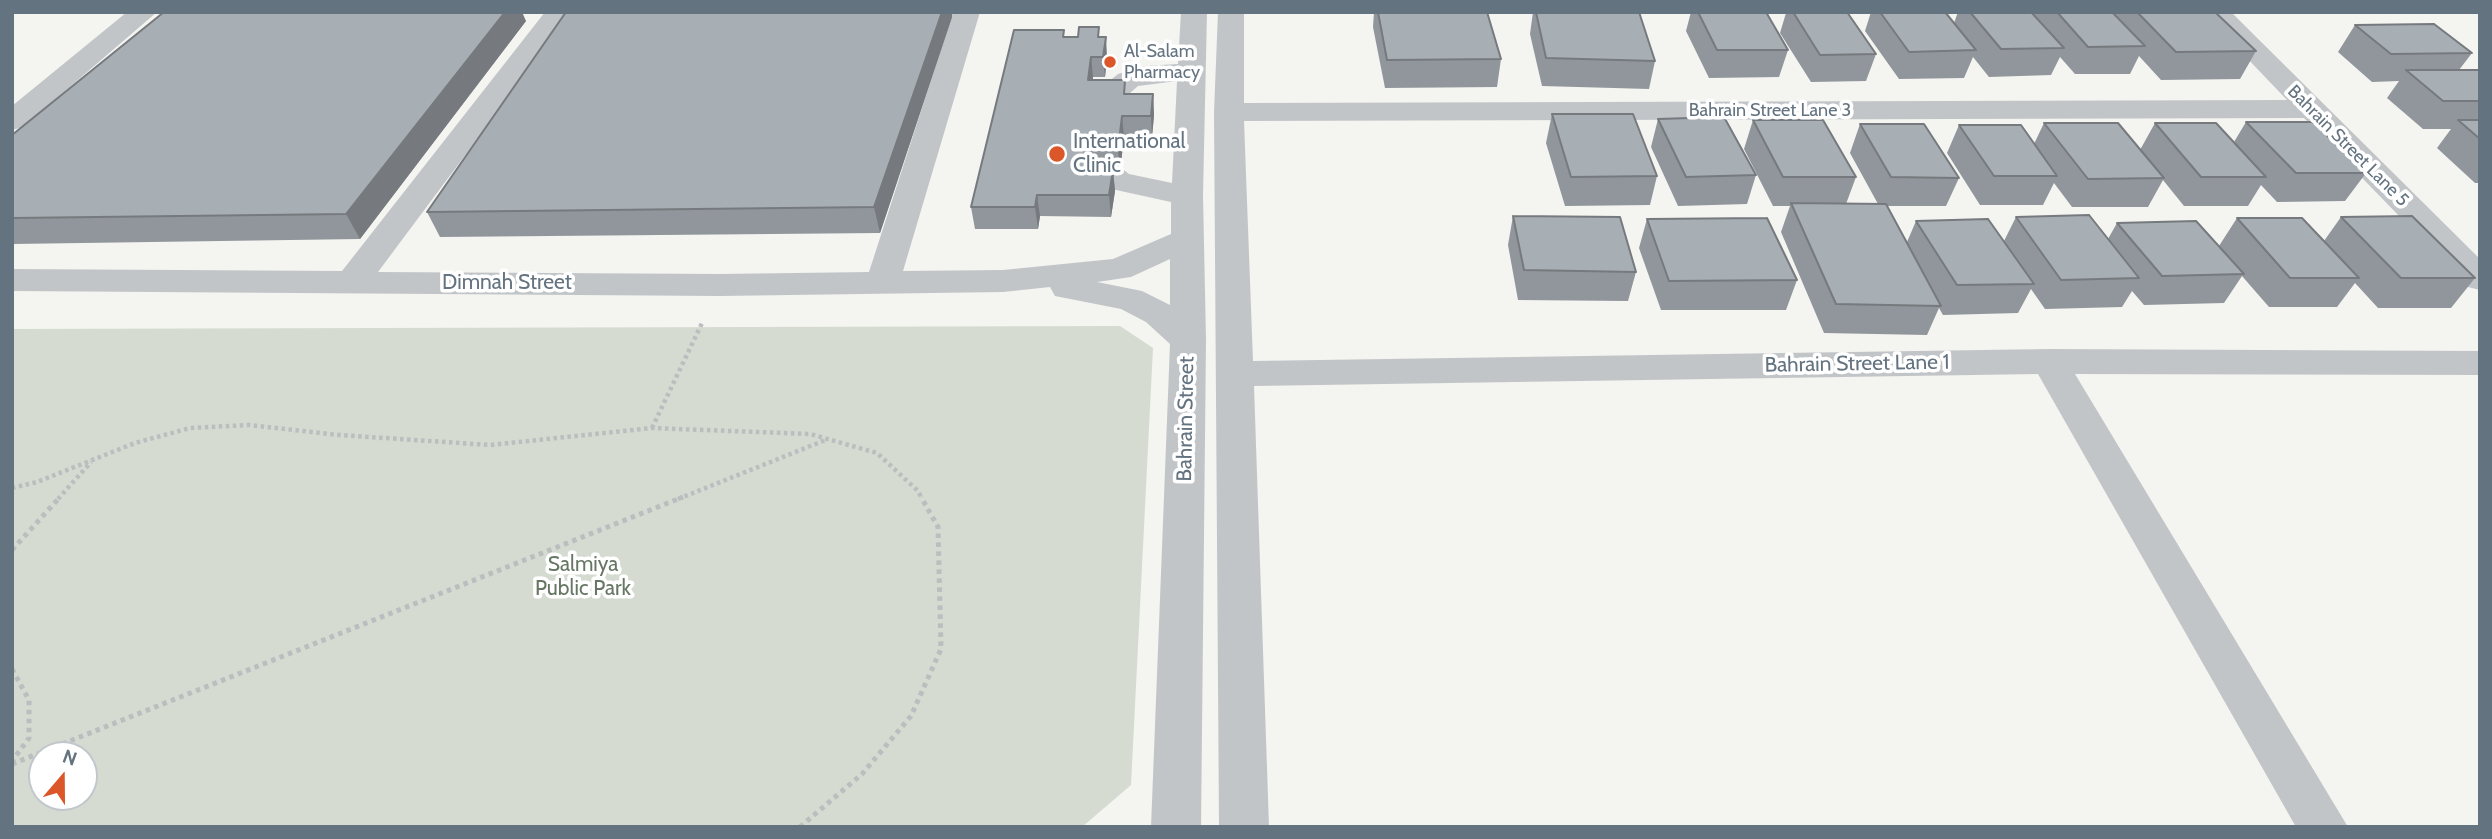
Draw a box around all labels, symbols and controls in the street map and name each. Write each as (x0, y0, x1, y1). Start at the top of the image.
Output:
place label: Al-Salam Pharmacy (1124, 41, 1200, 84)
marker: Al-Salam Pharmacy (1102, 54, 1118, 70)
street label: Bahrain Street Lane 5 (2283, 81, 2413, 211)
street label: Bahrain Street Lane 3 (1689, 100, 1851, 122)
place label: International Clinic (1073, 129, 1186, 179)
marker: International Clinic (1047, 144, 1067, 164)
street label: Dimnah Street (442, 270, 572, 296)
street label: Bahrain Street Lane 1 (1764, 350, 1950, 378)
street label: Bahrain Street (1172, 356, 1200, 482)
park label: Salmiya Public Park (535, 552, 631, 602)
north arrow (28, 741, 98, 811)
text: N (59, 745, 80, 771)

